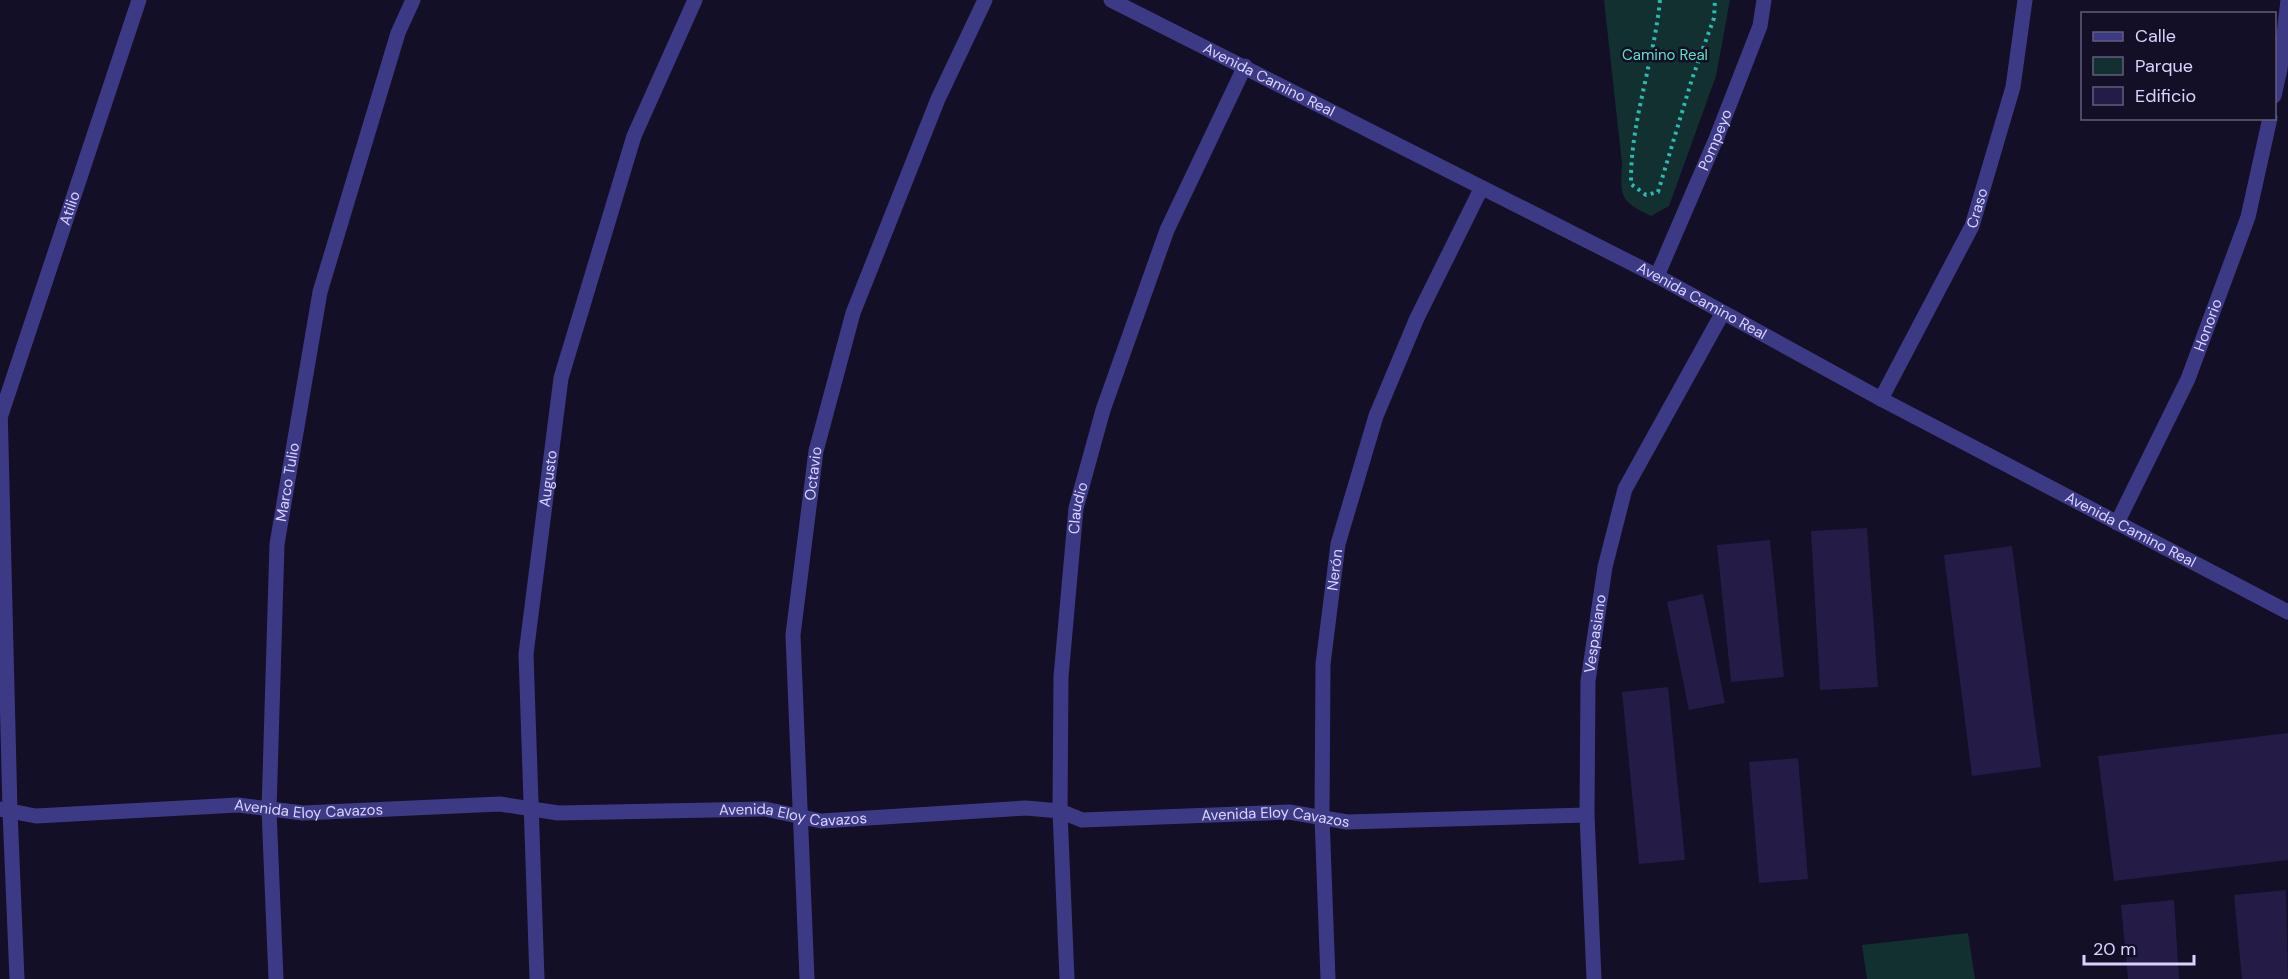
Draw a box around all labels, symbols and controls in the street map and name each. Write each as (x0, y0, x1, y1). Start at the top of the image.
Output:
legend (2081, 12, 2276, 120)
text: Calle (2135, 24, 2176, 48)
street label: Avenida Camino Real (1200, 38, 1338, 121)
park label: Camino Real (1622, 45, 1708, 65)
text: Parque (2135, 54, 2193, 78)
text: Edificio (2135, 84, 2196, 108)
street label: Pompeyo (1694, 106, 1737, 174)
street label: Craso (1962, 186, 1993, 231)
street label: Atilio (55, 188, 85, 228)
street label: Avenida Camino Real (1633, 257, 1770, 344)
street label: Honorio (2189, 296, 2227, 354)
street label: Marco Tulio (271, 441, 304, 523)
street label: Octavio (800, 445, 826, 502)
street label: Augusto (535, 449, 562, 508)
street label: Claudio (1064, 480, 1093, 535)
street label: Avenida Camino Real (2062, 487, 2199, 572)
street label: Nerón (1322, 548, 1347, 592)
street label: Vespasiano (1579, 593, 1611, 674)
street label: Avenida Eloy Cavazos (233, 795, 384, 823)
street label: Avenida Eloy Cavazos (719, 799, 867, 831)
street label: Avenida Eloy Cavazos (1201, 802, 1351, 832)
scale bar (2084, 928, 2194, 966)
text: 20 m (2093, 937, 2136, 961)

